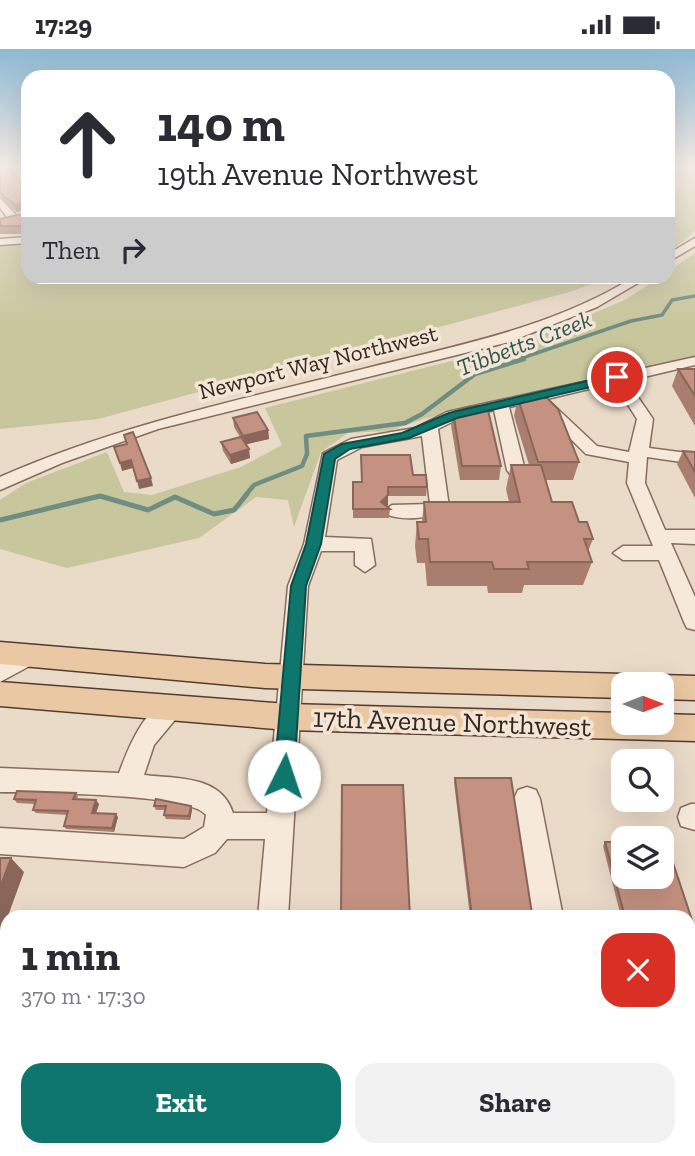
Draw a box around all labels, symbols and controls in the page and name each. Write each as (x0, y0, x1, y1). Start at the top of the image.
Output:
text: 17:29 (35, 9, 92, 41)
text: 140 m (157, 95, 285, 154)
icon: ahead (42, 98, 133, 189)
text: 19th Avenue Northwest (157, 155, 478, 193)
icon: right (114, 231, 152, 269)
text: Then (42, 234, 100, 266)
water label: Tibbetts Creek (452, 304, 596, 382)
street label: Newport Way Northwest (196, 319, 441, 405)
pin (587, 347, 647, 407)
icon: arrive (598, 358, 636, 396)
north arrow (611, 672, 674, 735)
map controls (611, 672, 674, 889)
street label: 17th Avenue Northwest (312, 701, 592, 743)
position arrow (247, 739, 321, 813)
button: search (611, 749, 674, 812)
button: layers (611, 826, 674, 889)
text: 1 min (21, 930, 120, 981)
button: close (601, 933, 675, 1007)
text: 370 m · 17:30 (21, 982, 146, 1010)
button: Exit (21, 1063, 341, 1143)
button: Share (355, 1063, 675, 1143)

